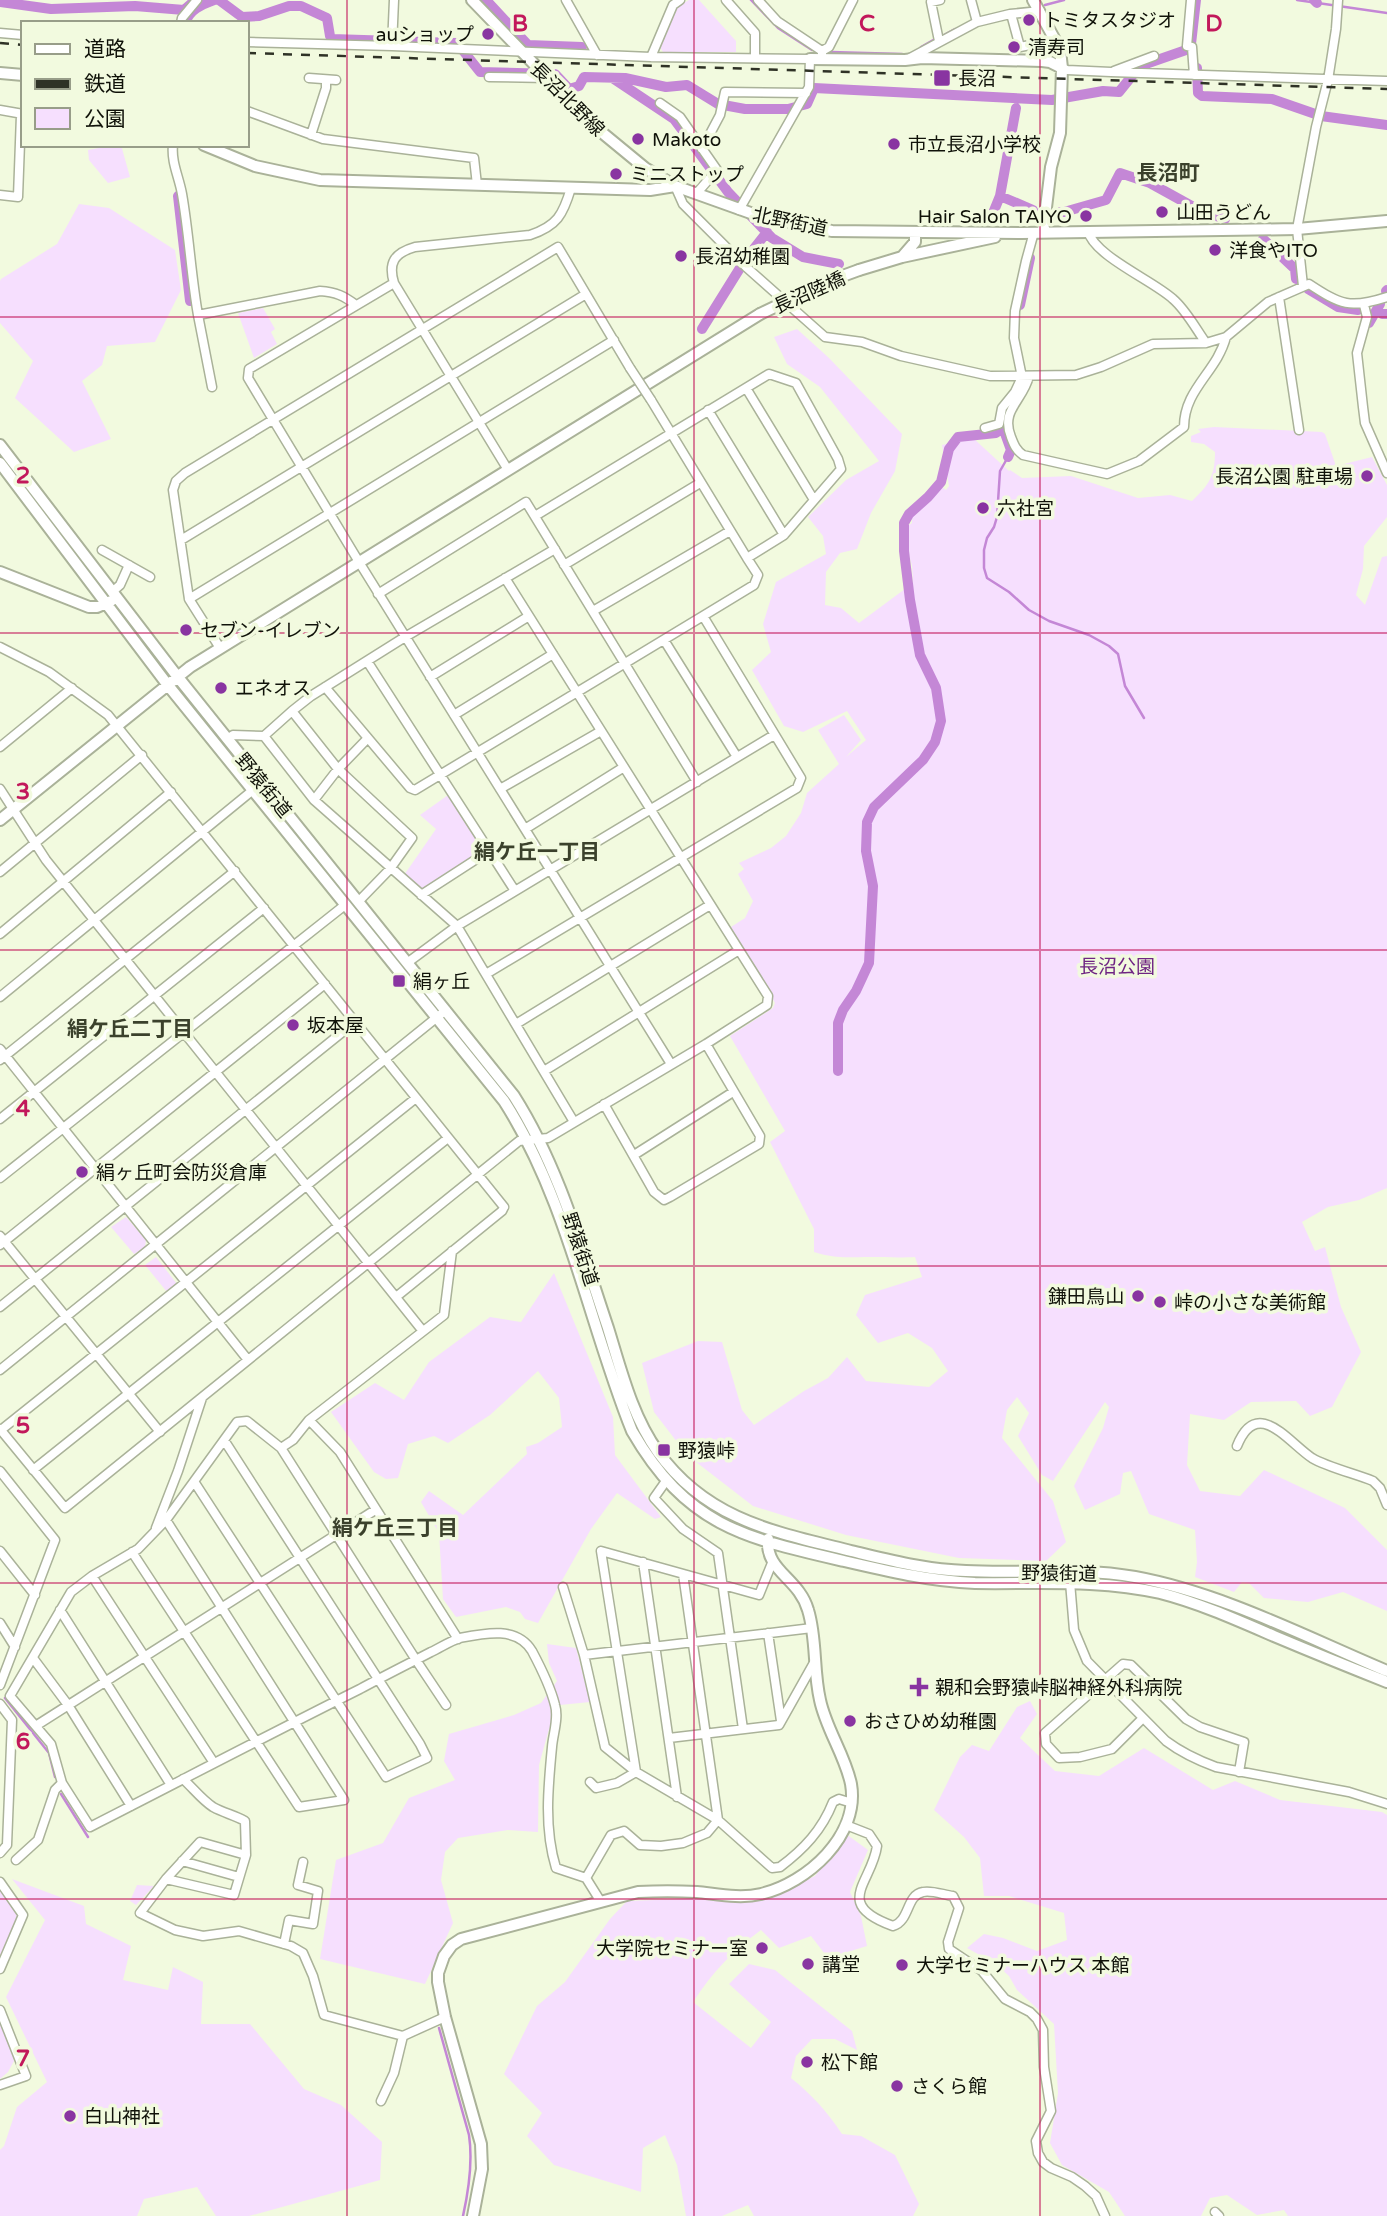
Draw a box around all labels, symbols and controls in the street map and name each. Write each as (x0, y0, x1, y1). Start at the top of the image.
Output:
text: B (512, 10, 528, 38)
text: C (859, 10, 875, 38)
place label: トミタスタジオ (1043, 10, 1176, 32)
text: D (1205, 10, 1223, 38)
marker: トミタスタジオ (1021, 12, 1037, 28)
legend (21, 21, 248, 147)
place label: auショップ (376, 24, 474, 46)
marker: auショップ (480, 26, 496, 42)
text: 道路 (84, 37, 126, 62)
place label: 清寿司 (1028, 37, 1085, 59)
marker: 清寿司 (1006, 39, 1022, 55)
street label: 長沼北野線 (526, 58, 609, 141)
marker: 長沼 (932, 68, 952, 88)
place label: 長沼 (958, 68, 996, 90)
text: 鉄道 (84, 72, 126, 97)
text: 公園 (84, 107, 126, 132)
place label: Makoto (652, 129, 721, 151)
marker: Makoto (630, 131, 646, 147)
place label: 市立長沼小学校 (908, 134, 1041, 156)
marker: 市立長沼小学校 (886, 136, 902, 152)
district label: 長沼町 (1137, 161, 1200, 186)
place label: ミニストップ (630, 164, 744, 186)
marker: ミニストップ (608, 166, 624, 182)
place label: 山田うどん (1176, 202, 1271, 224)
street label: 北野街道 (750, 203, 829, 241)
marker: 山田うどん (1154, 204, 1170, 220)
place label: Hair Salon TAIYO (918, 206, 1072, 228)
marker: Hair Salon TAIYO (1078, 208, 1094, 224)
place label: 洋食やITO (1229, 240, 1318, 262)
marker: 洋食やITO (1207, 242, 1223, 258)
place label: 長沼幼稚園 (695, 246, 790, 268)
marker: 長沼幼稚園 (673, 248, 689, 264)
street label: 長沼陸橋 (770, 267, 849, 318)
text: 2 (16, 462, 30, 490)
place label: 長沼公園 駐車場 (1215, 466, 1353, 488)
marker: 長沼公園 駐車場 (1359, 468, 1375, 484)
place label: 六社宮 (997, 498, 1054, 520)
marker: 六社宮 (975, 500, 991, 516)
place label: セブン-イレブン (200, 620, 341, 642)
marker: セブン-イレブン (178, 622, 194, 638)
place label: エネオス (235, 678, 311, 700)
marker: エネオス (213, 680, 229, 696)
street label: 野猿街道 (231, 749, 296, 822)
text: 3 (16, 778, 30, 806)
district label: 絹ケ丘一丁目 (474, 840, 600, 865)
park label: 長沼公園 (1079, 956, 1155, 978)
place label: 絹ヶ丘 (413, 971, 470, 993)
marker: 絹ヶ丘 (391, 973, 407, 989)
place label: 坂本屋 (307, 1015, 364, 1037)
district label: 絹ケ丘二丁目 (67, 1017, 193, 1042)
marker: 坂本屋 (285, 1017, 301, 1033)
text: 4 (16, 1095, 31, 1123)
place label: 絹ヶ丘町会防災倉庫 (96, 1162, 267, 1184)
marker: 絹ヶ丘町会防災倉庫 (74, 1164, 90, 1180)
street label: 野猿街道 (558, 1210, 602, 1289)
place label: 鎌田鳥山 (1048, 1286, 1124, 1308)
marker: 鎌田鳥山 (1130, 1288, 1146, 1304)
place label: 峠の小さな美術館 (1174, 1292, 1326, 1314)
marker: 峠の小さな美術館 (1152, 1294, 1168, 1310)
text: 5 (16, 1412, 30, 1440)
place label: 野猿峠 (678, 1440, 735, 1462)
marker: 野猿峠 (656, 1442, 672, 1458)
district label: 絹ケ丘三丁目 (332, 1516, 458, 1541)
street label: 野猿街道 (1021, 1562, 1097, 1586)
marker: 親和会野猿峠脳神経外科病院 (909, 1677, 929, 1697)
place label: 親和会野猿峠脳神経外科病院 (935, 1677, 1182, 1699)
place label: おさひめ幼稚園 (864, 1711, 997, 1733)
marker: おさひめ幼稚園 (842, 1713, 858, 1729)
text: 6 (16, 1728, 30, 1756)
place label: 大学院セミナー室 (596, 1938, 748, 1960)
marker: 大学院セミナー室 (754, 1940, 770, 1956)
place label: 講堂 (822, 1954, 860, 1976)
place label: 大学セミナーハウス 本館 (916, 1955, 1130, 1977)
marker: 講堂 (800, 1956, 816, 1972)
marker: 大学セミナーハウス 本館 (894, 1957, 910, 1973)
text: 7 (16, 2045, 30, 2073)
place label: 松下館 (821, 2052, 878, 2074)
marker: 松下館 (799, 2054, 815, 2070)
place label: さくら館 (911, 2076, 987, 2098)
marker: さくら館 (889, 2078, 905, 2094)
place label: 白山神社 (84, 2106, 160, 2128)
marker: 白山神社 (62, 2108, 78, 2124)

